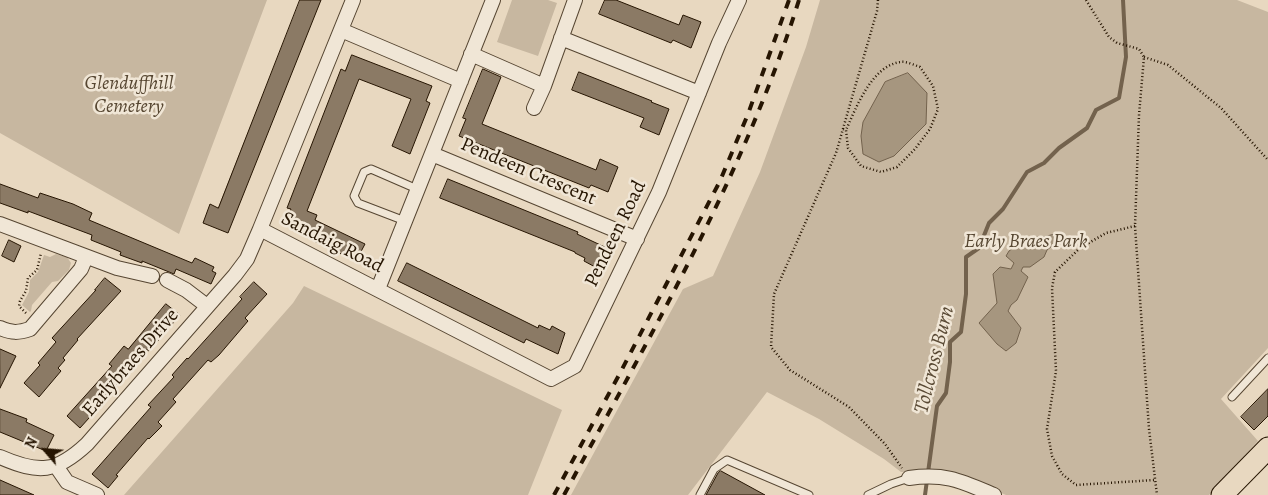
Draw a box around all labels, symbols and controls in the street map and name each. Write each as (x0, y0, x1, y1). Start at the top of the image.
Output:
park label: Glenduffhill Cemetery (84, 72, 174, 119)
street label: Pendeen Crescent (457, 133, 599, 211)
street label: Pendeen Road (580, 177, 652, 291)
street label: Sandaig Road (277, 207, 387, 279)
park label: Early Braes Park (964, 230, 1088, 254)
street label: Earlybraes Drive (78, 304, 184, 422)
water label: Tollcross Burn (910, 304, 960, 416)
north arrow (20, 425, 70, 475)
text: N (20, 434, 42, 452)

